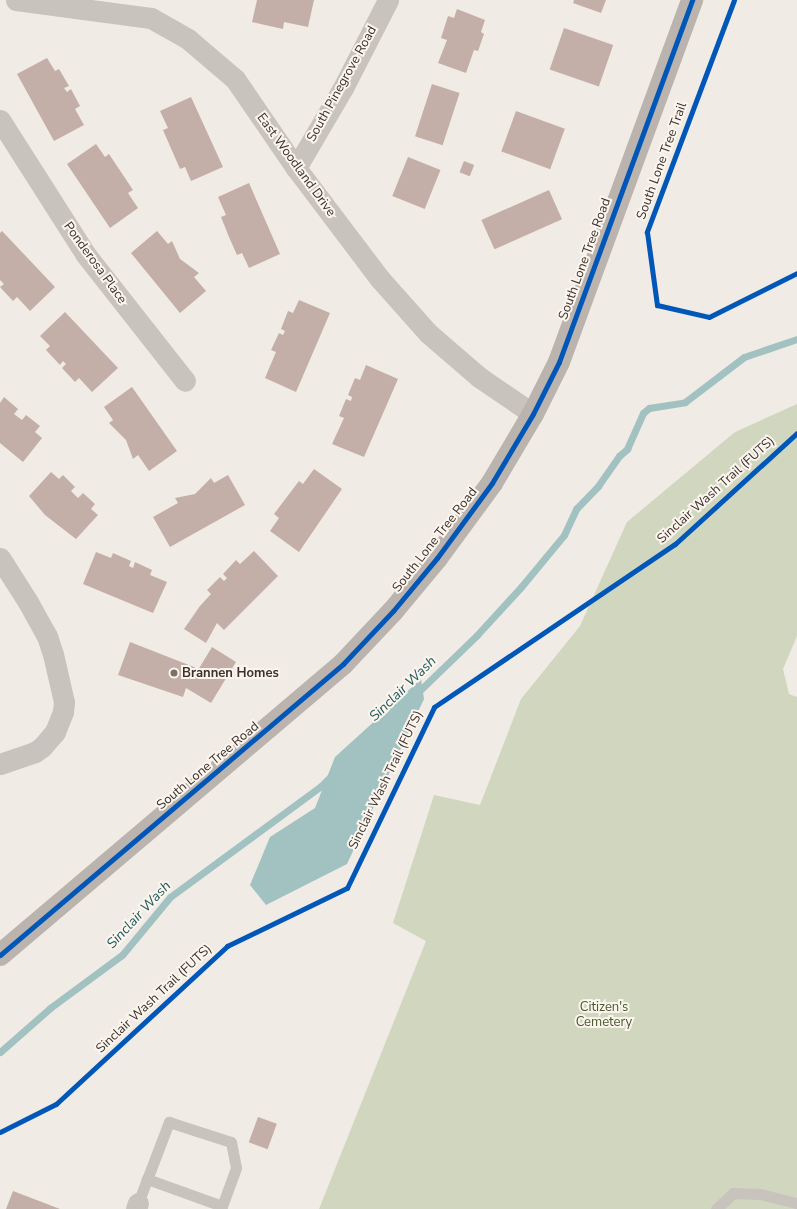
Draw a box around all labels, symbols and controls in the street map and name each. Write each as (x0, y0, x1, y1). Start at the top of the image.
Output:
street label: South Pinegrove Road (304, 23, 380, 145)
street label: South Lone Tree Trail (634, 100, 690, 222)
street label: East Woodland Drive (253, 110, 339, 220)
street label: South Lone Tree Road (556, 196, 614, 322)
street label: Ponderosa Place (60, 219, 130, 307)
street label: Sinclair Wash Trail (FUTS) (654, 433, 778, 547)
street label: South Lone Tree Road (389, 485, 481, 595)
water label: Sinclair Wash (366, 653, 440, 725)
place label: Brannen Homes (182, 665, 279, 681)
marker: Brannen Homes (169, 668, 179, 678)
street label: Sinclair Wash Trail (FUTS) (346, 708, 426, 852)
street label: South Lone Tree Road (154, 719, 262, 813)
water label: Sinclair Wash (103, 878, 175, 952)
street label: Sinclair Wash Trail (FUTS) (93, 941, 215, 1057)
park label: Citizen's Cemetery (576, 1000, 632, 1031)

